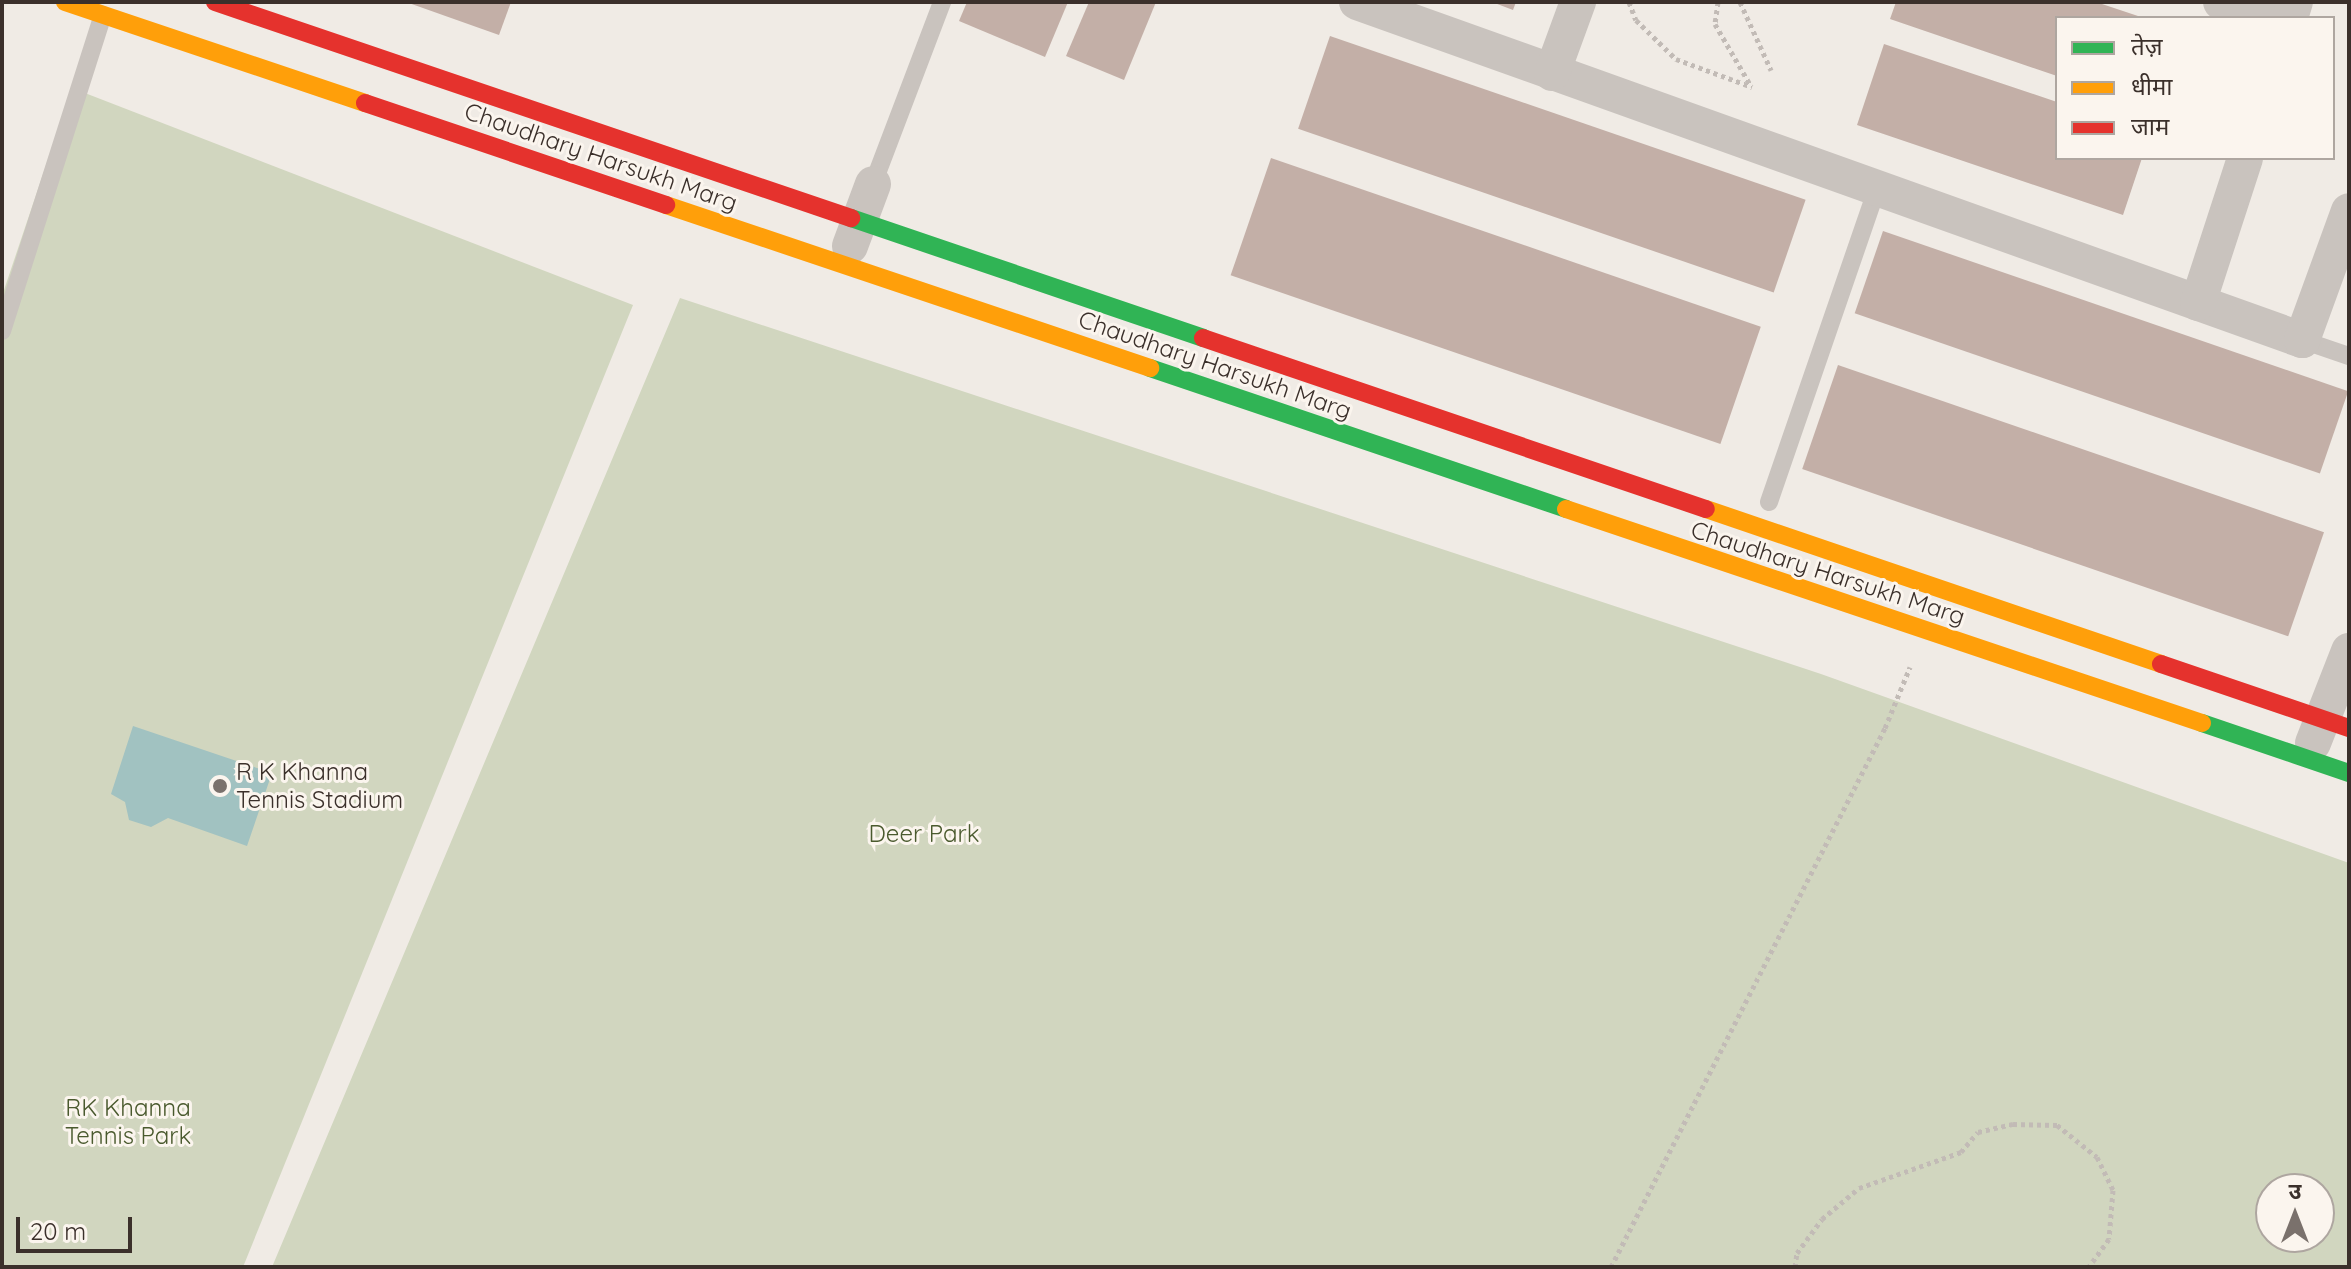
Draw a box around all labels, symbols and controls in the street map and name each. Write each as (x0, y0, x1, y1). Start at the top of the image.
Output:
legend (2055, 16, 2335, 160)
text: तेज़ (2131, 31, 2163, 61)
text: धीमा (2131, 71, 2173, 101)
street label: Chaudhary Harsukh Marg (461, 97, 741, 217)
text: जाम (2131, 111, 2169, 141)
street label: Chaudhary Harsukh Marg (1075, 305, 1355, 425)
street label: Chaudhary Harsukh Marg (1687, 515, 1969, 631)
place label: R K Khanna Tennis Stadium (236, 758, 403, 814)
marker: R K Khanna Tennis Stadium (211, 777, 229, 795)
park label: Deer Park (868, 820, 980, 848)
park label: RK Khanna Tennis Park (65, 1094, 191, 1150)
north arrow (2255, 1173, 2335, 1253)
text: उ (2289, 1177, 2301, 1205)
scale bar (20, 1201, 136, 1251)
text: 20 m (30, 1216, 86, 1246)

